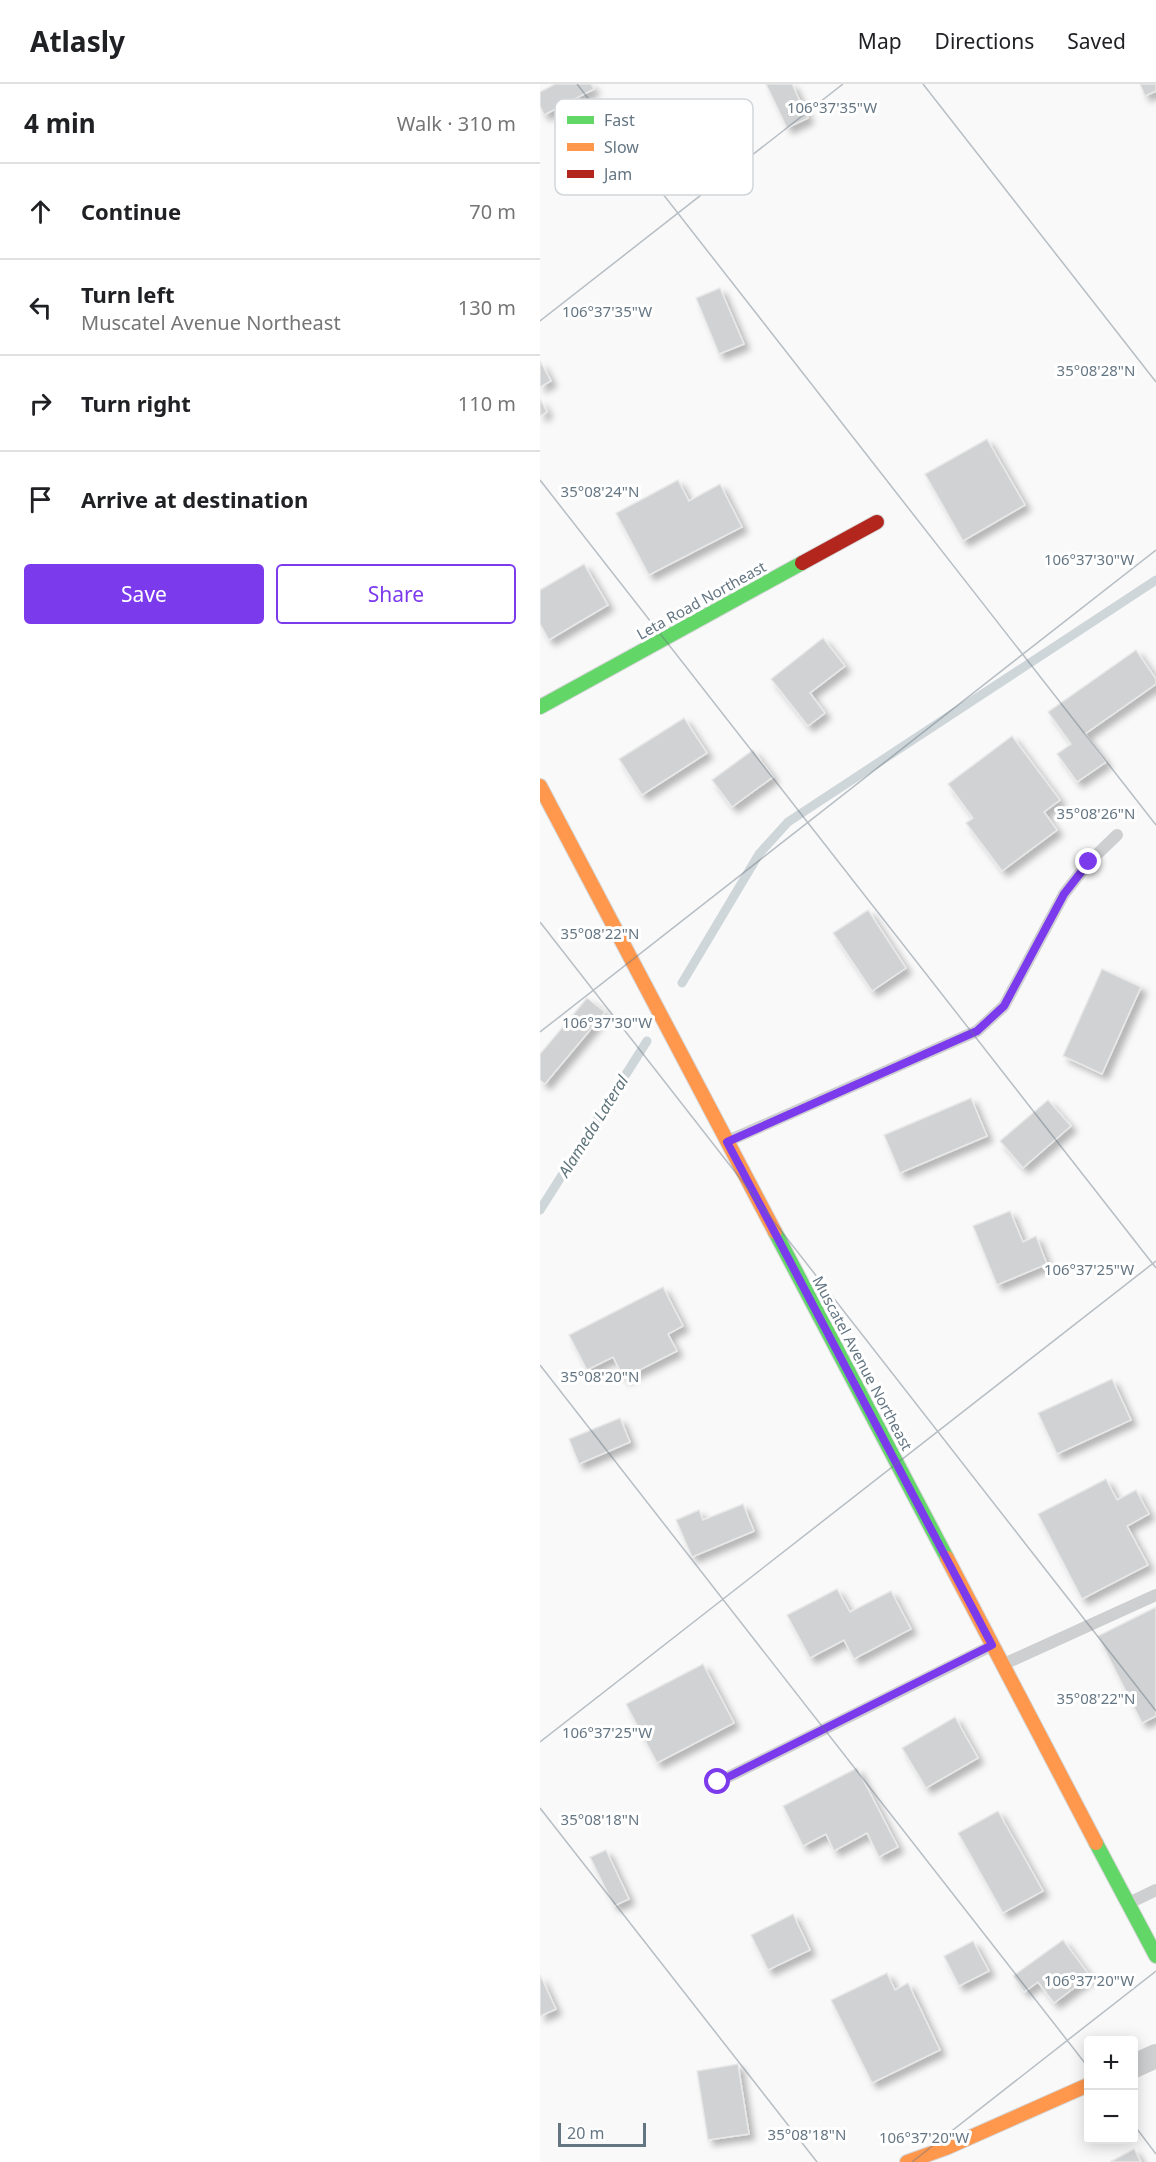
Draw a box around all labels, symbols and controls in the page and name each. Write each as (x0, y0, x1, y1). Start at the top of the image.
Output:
text: Atlasly (30, 22, 125, 60)
text: Map (858, 27, 902, 55)
text: Directions (935, 27, 1034, 55)
text: Saved (1067, 27, 1126, 55)
text: 106°37'35"W (787, 97, 877, 117)
legend (555, 99, 753, 195)
text: 4 min (24, 105, 96, 141)
text: Fast (604, 109, 635, 131)
text: Walk · 310 m (397, 110, 516, 137)
text: Slow (604, 136, 639, 158)
text: Jam (602, 163, 632, 185)
icon: ahead (24, 195, 57, 228)
text: Continue (81, 196, 181, 226)
text: 70 m (469, 198, 516, 225)
text: Turn left (81, 279, 175, 309)
icon: left (24, 291, 57, 324)
text: 130 m (458, 294, 516, 321)
text: 106°37'35"W (562, 301, 652, 321)
text: Muscatel Avenue Northeast (81, 309, 341, 336)
text: 35°08'28"N (1057, 360, 1135, 380)
icon: right (24, 387, 57, 420)
text: Turn right (81, 388, 191, 418)
text: 110 m (458, 390, 516, 417)
text: 35°08'24"N (561, 481, 639, 501)
icon: arrive (24, 483, 57, 516)
text: Arrive at destination (81, 484, 308, 514)
text: 106°37'30"W (1044, 549, 1134, 569)
street label: Leta Road Northeast (633, 556, 770, 644)
button: Save (24, 564, 264, 624)
button: Share (276, 564, 516, 624)
text: 35°08'26"N (1057, 803, 1135, 823)
route end (1075, 848, 1101, 874)
text: 35°08'22"N (561, 923, 639, 943)
text: 106°37'30"W (562, 1012, 652, 1032)
water label: Alameda Lateral (552, 1070, 634, 1182)
text: 106°37'25"W (1044, 1259, 1134, 1279)
street label: Muscatel Avenue Northeast (808, 1272, 918, 1454)
text: 35°08'20"N (561, 1366, 639, 1386)
text: 35°08'22"N (1057, 1688, 1135, 1708)
text: 106°37'25"W (562, 1722, 652, 1742)
route start (704, 1768, 730, 1794)
text: 35°08'18"N (561, 1809, 639, 1829)
text: 106°37'20"W (1044, 1970, 1134, 1990)
map controls (1084, 2036, 1138, 2144)
button: + (1084, 2036, 1138, 2090)
button: − (1084, 2090, 1138, 2144)
scale bar (558, 2120, 646, 2148)
text: 20 m (567, 2122, 604, 2144)
text: 35°08'18"N (768, 2124, 846, 2144)
text: 106°37'20"W (879, 2127, 969, 2147)

